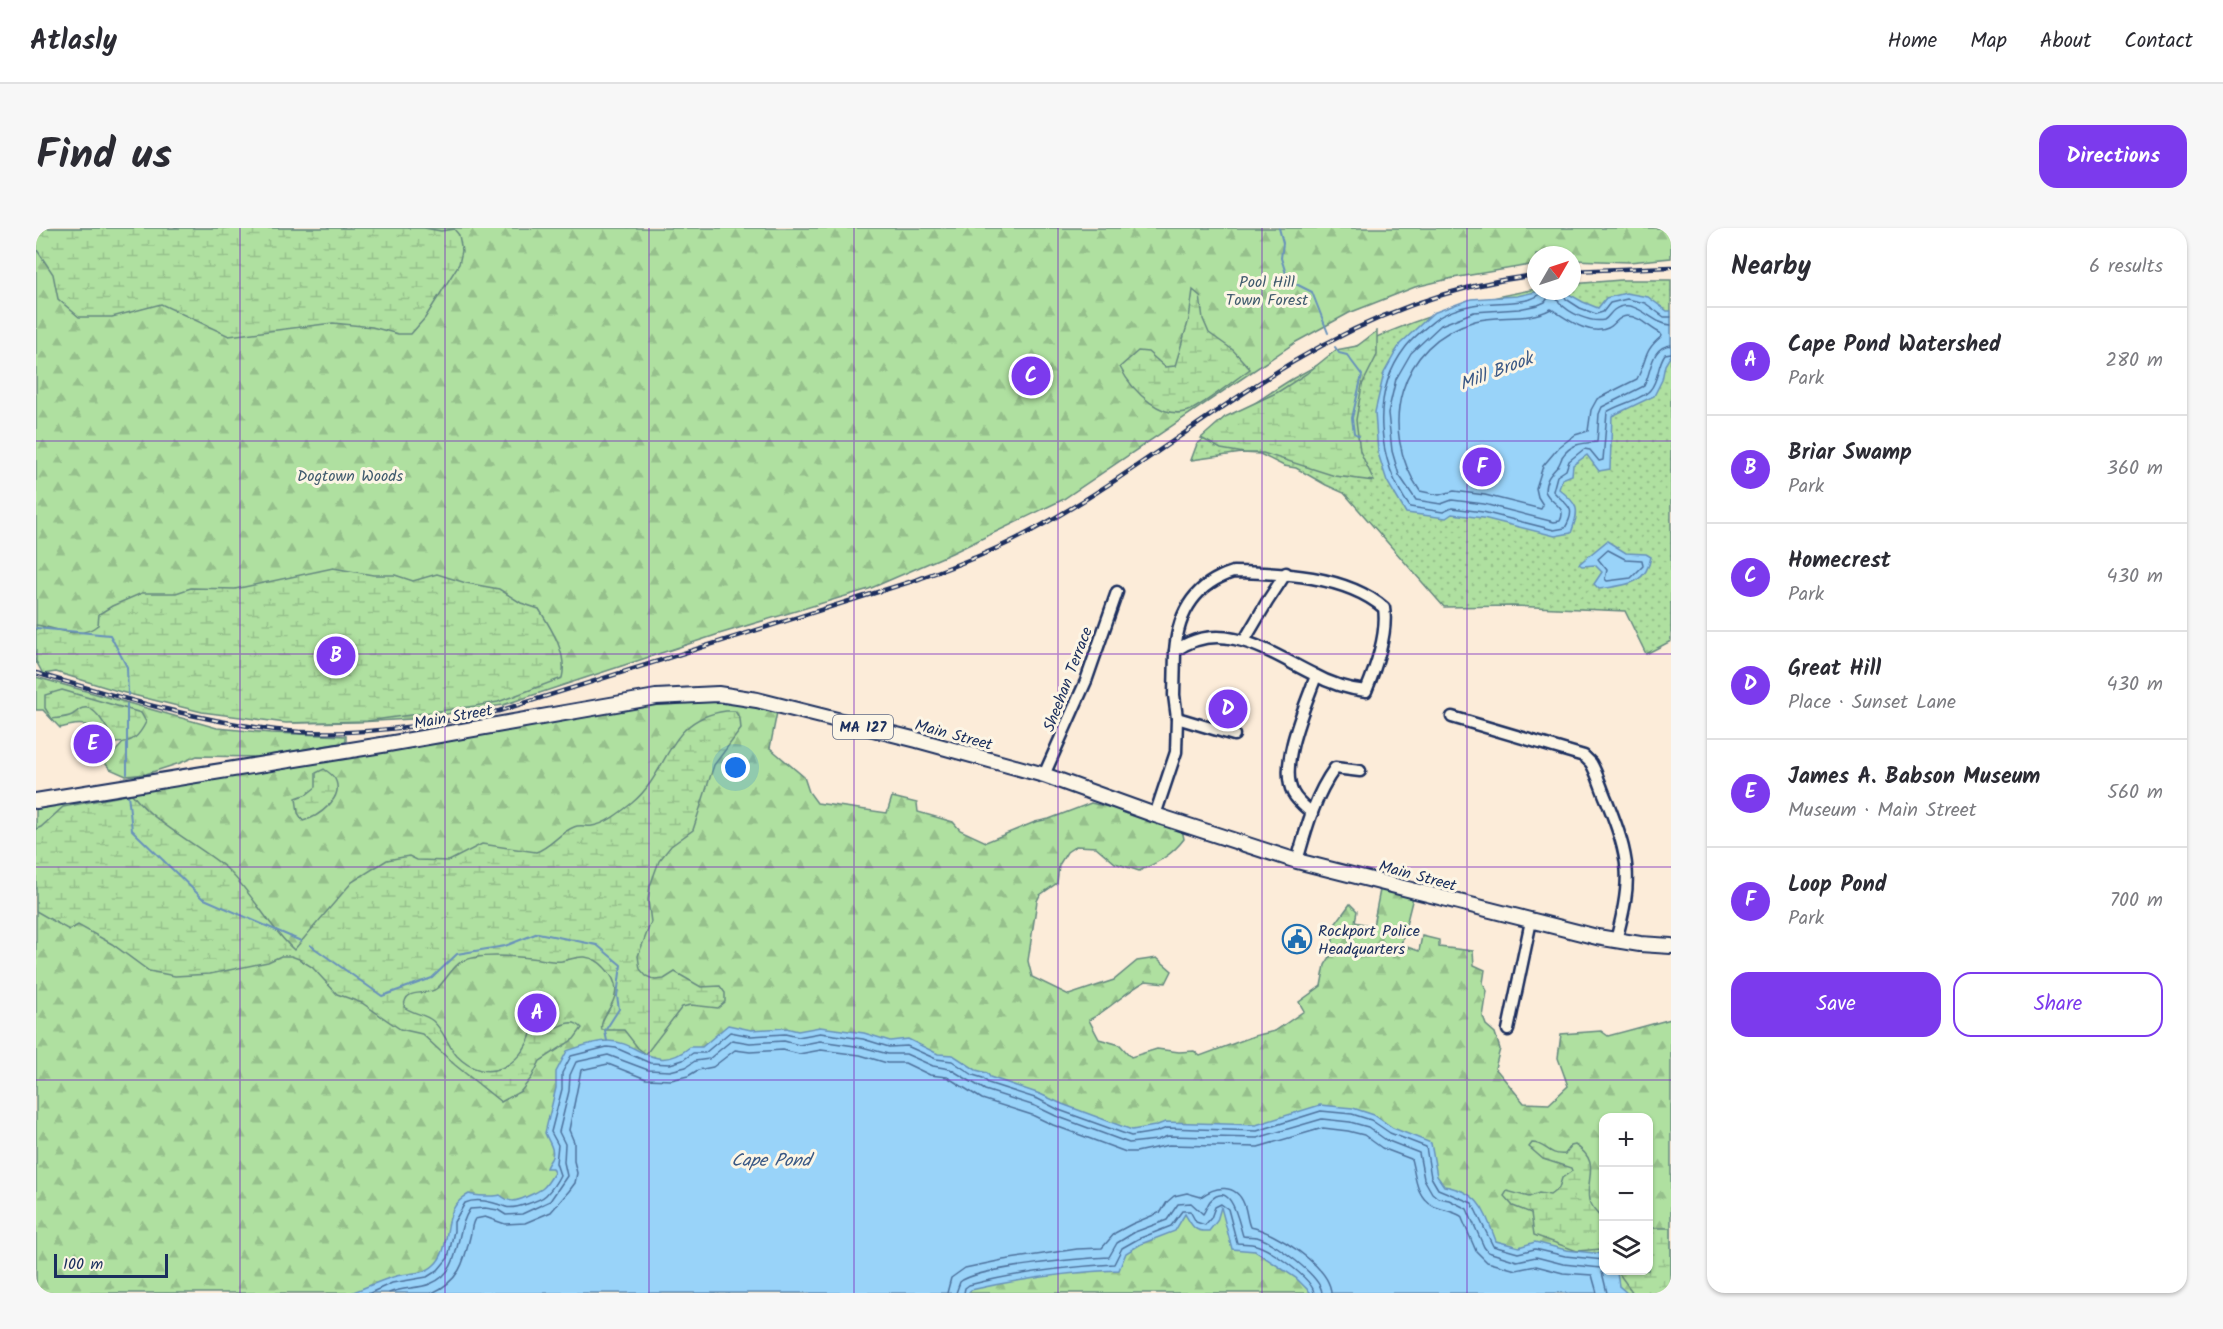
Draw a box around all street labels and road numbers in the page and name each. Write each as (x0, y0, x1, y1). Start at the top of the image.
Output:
street label: Sheehan Terrace (1037, 623, 1100, 736)
street label: Main Street (412, 698, 495, 737)
street label: Main Street (912, 713, 996, 758)
road number: MA 127 (833, 715, 893, 739)
street label: Main Street (1376, 854, 1460, 899)

